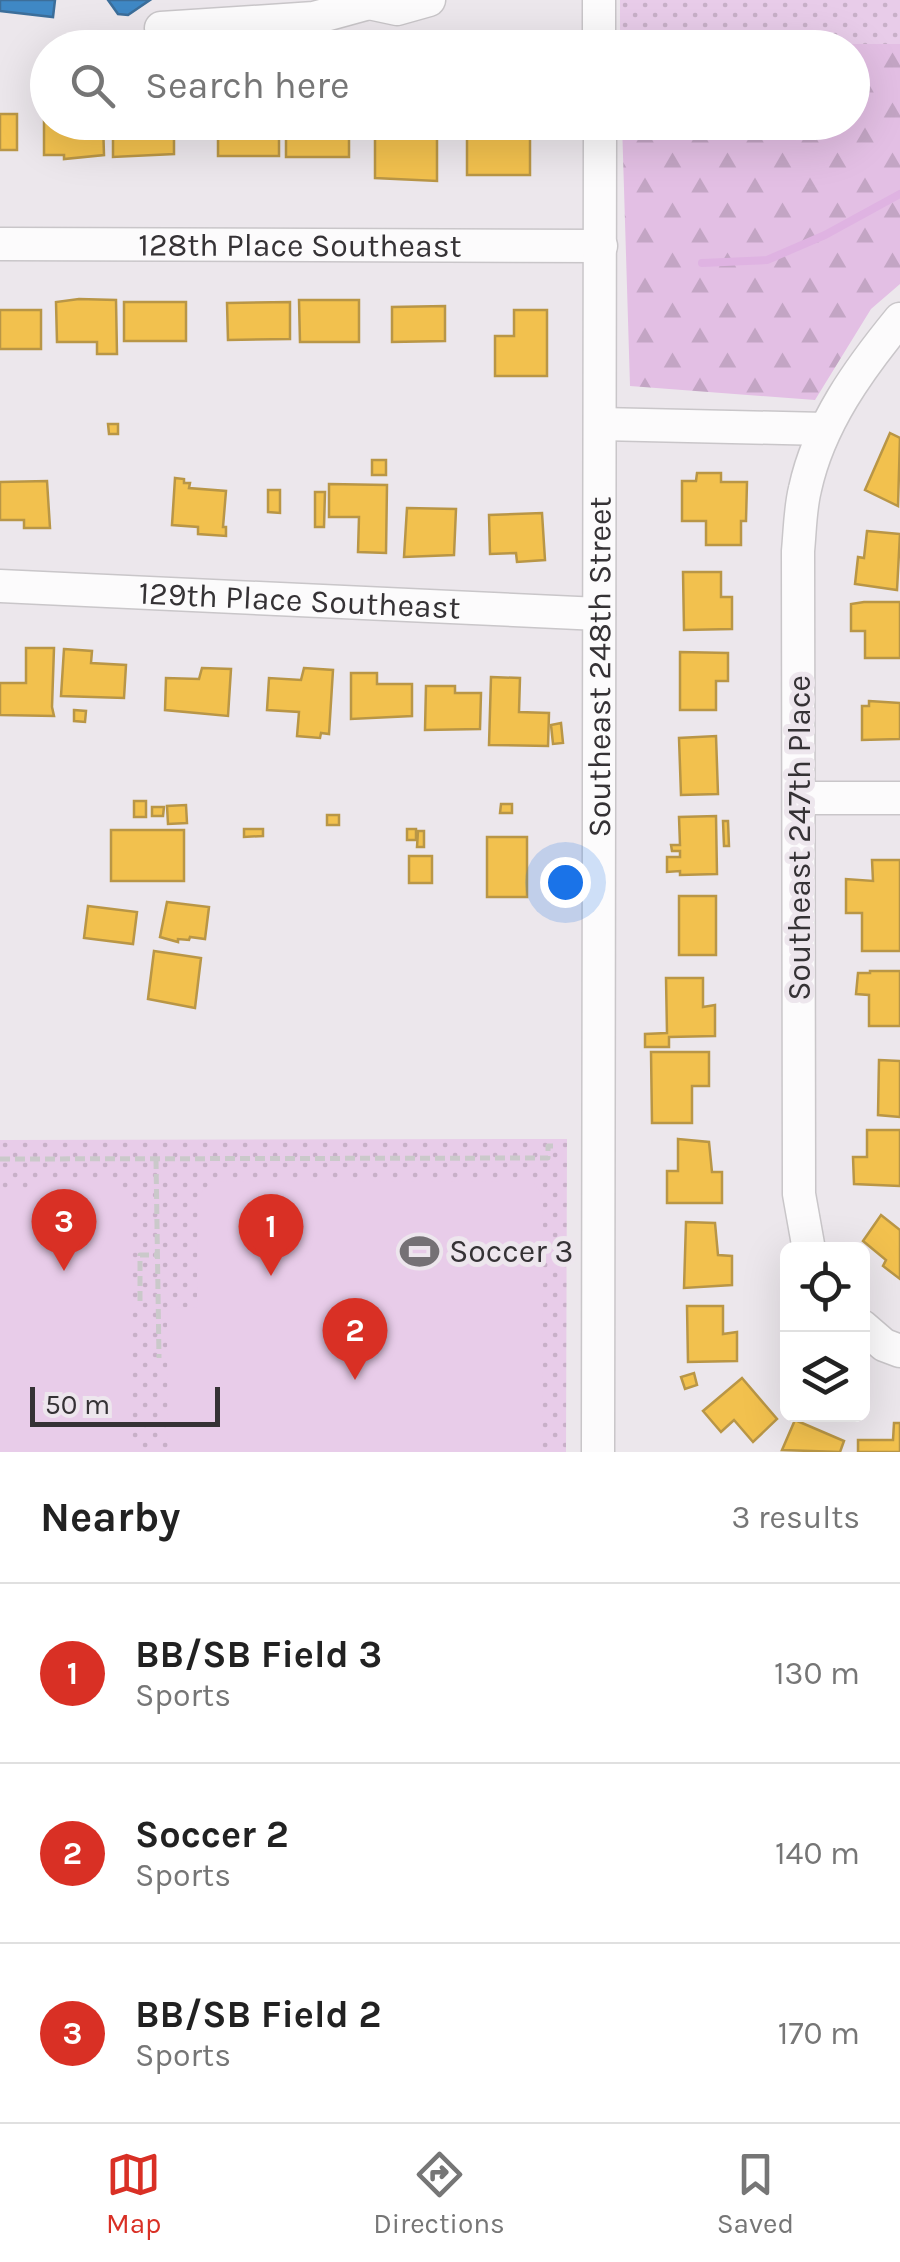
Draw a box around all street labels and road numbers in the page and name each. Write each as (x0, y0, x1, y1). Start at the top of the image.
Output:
street label: 128th Place Southeast (138, 226, 462, 265)
street label: Southeast 248th Street (581, 496, 618, 838)
street label: 129th Place Southeast (138, 575, 461, 627)
street label: Southeast 247th Place (781, 675, 818, 1001)

